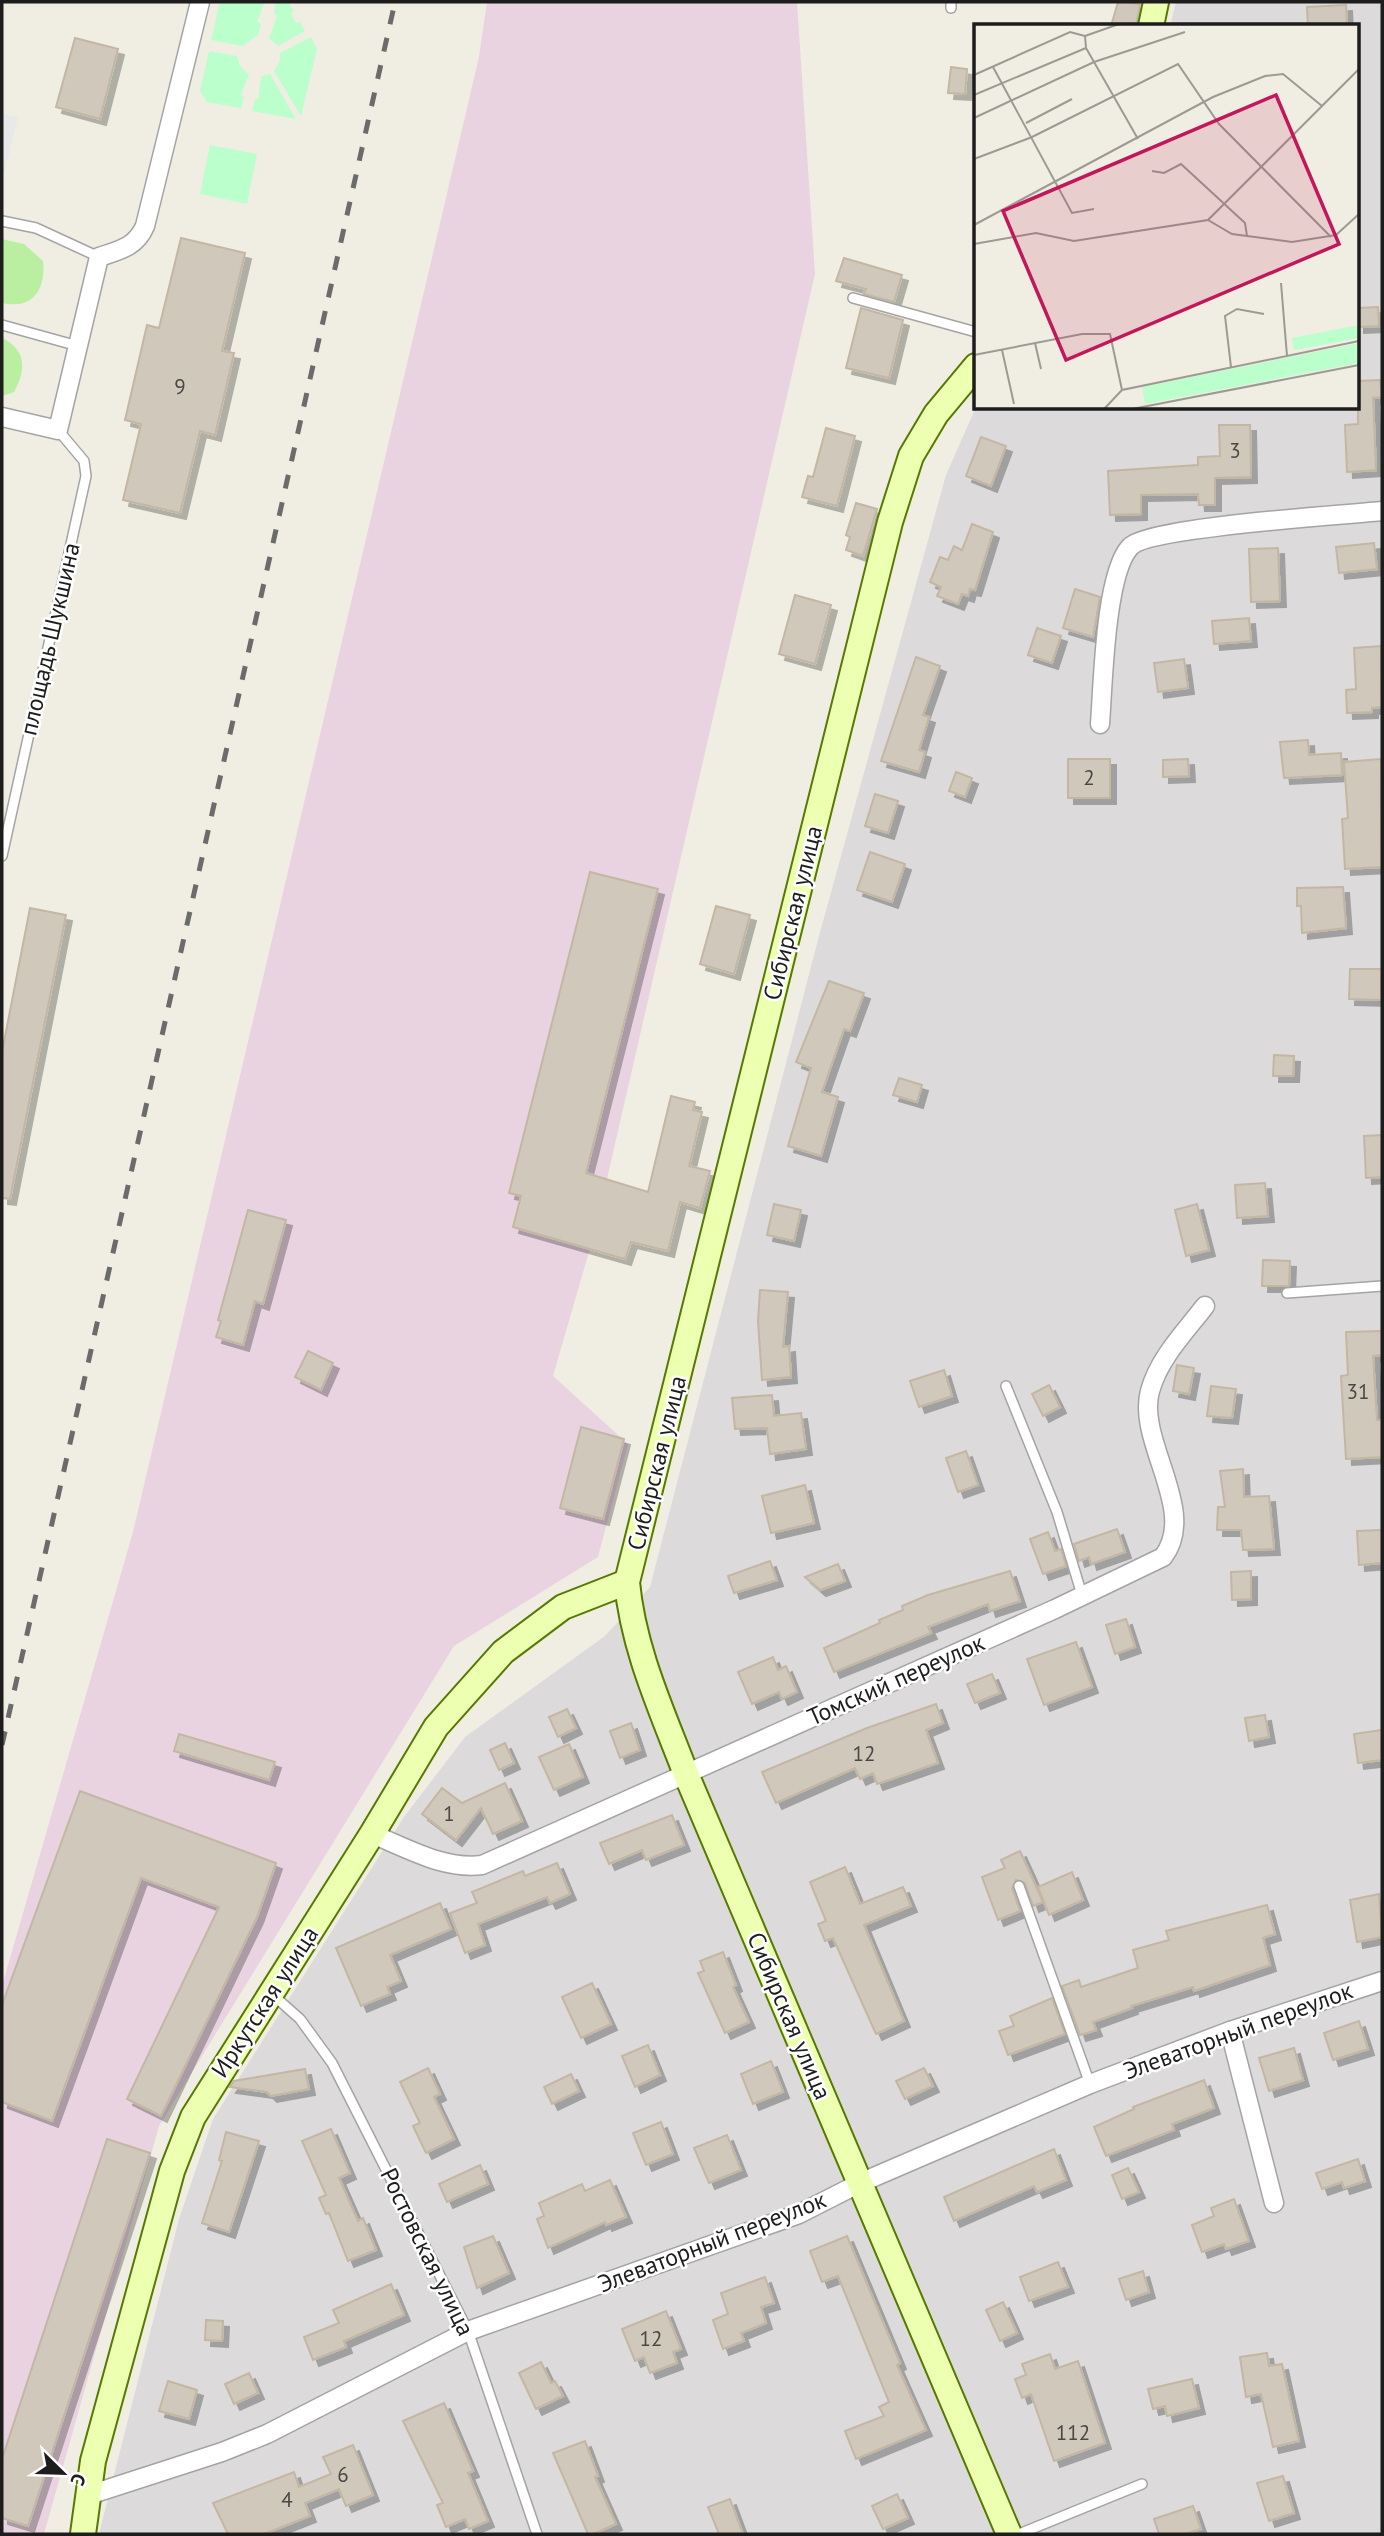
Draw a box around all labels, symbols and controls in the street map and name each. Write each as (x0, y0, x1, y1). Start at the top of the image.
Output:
inset map (974, 24, 1360, 410)
house number: 9 (174, 373, 186, 400)
house number: 3 (1229, 437, 1241, 464)
street label: площадь Шукшина (12, 540, 87, 738)
house number: 2 (1083, 764, 1095, 791)
street label: Сибирская улица (756, 822, 829, 1003)
street label: Сибирская улица (620, 1372, 693, 1553)
house number: 31 (1347, 1378, 1369, 1405)
street label: Томский переулок (802, 1626, 990, 1732)
house number: 12 (853, 1740, 875, 1767)
house number: 1 (443, 1800, 455, 1827)
street label: Иркутская улица (204, 1920, 325, 2083)
street label: Сибирская улица (740, 1927, 839, 2104)
street label: Элеваторный переулок (1119, 1974, 1357, 2086)
street label: Ростовская улица (373, 2163, 481, 2341)
street label: Элеваторный переулок (593, 2184, 831, 2299)
house number: 12 (640, 2325, 662, 2352)
house number: 112 (1056, 2419, 1090, 2446)
north arrow (28, 2438, 98, 2508)
house number: 6 (337, 2461, 349, 2488)
text: С (65, 2470, 92, 2490)
house number: 4 (281, 2486, 293, 2513)

